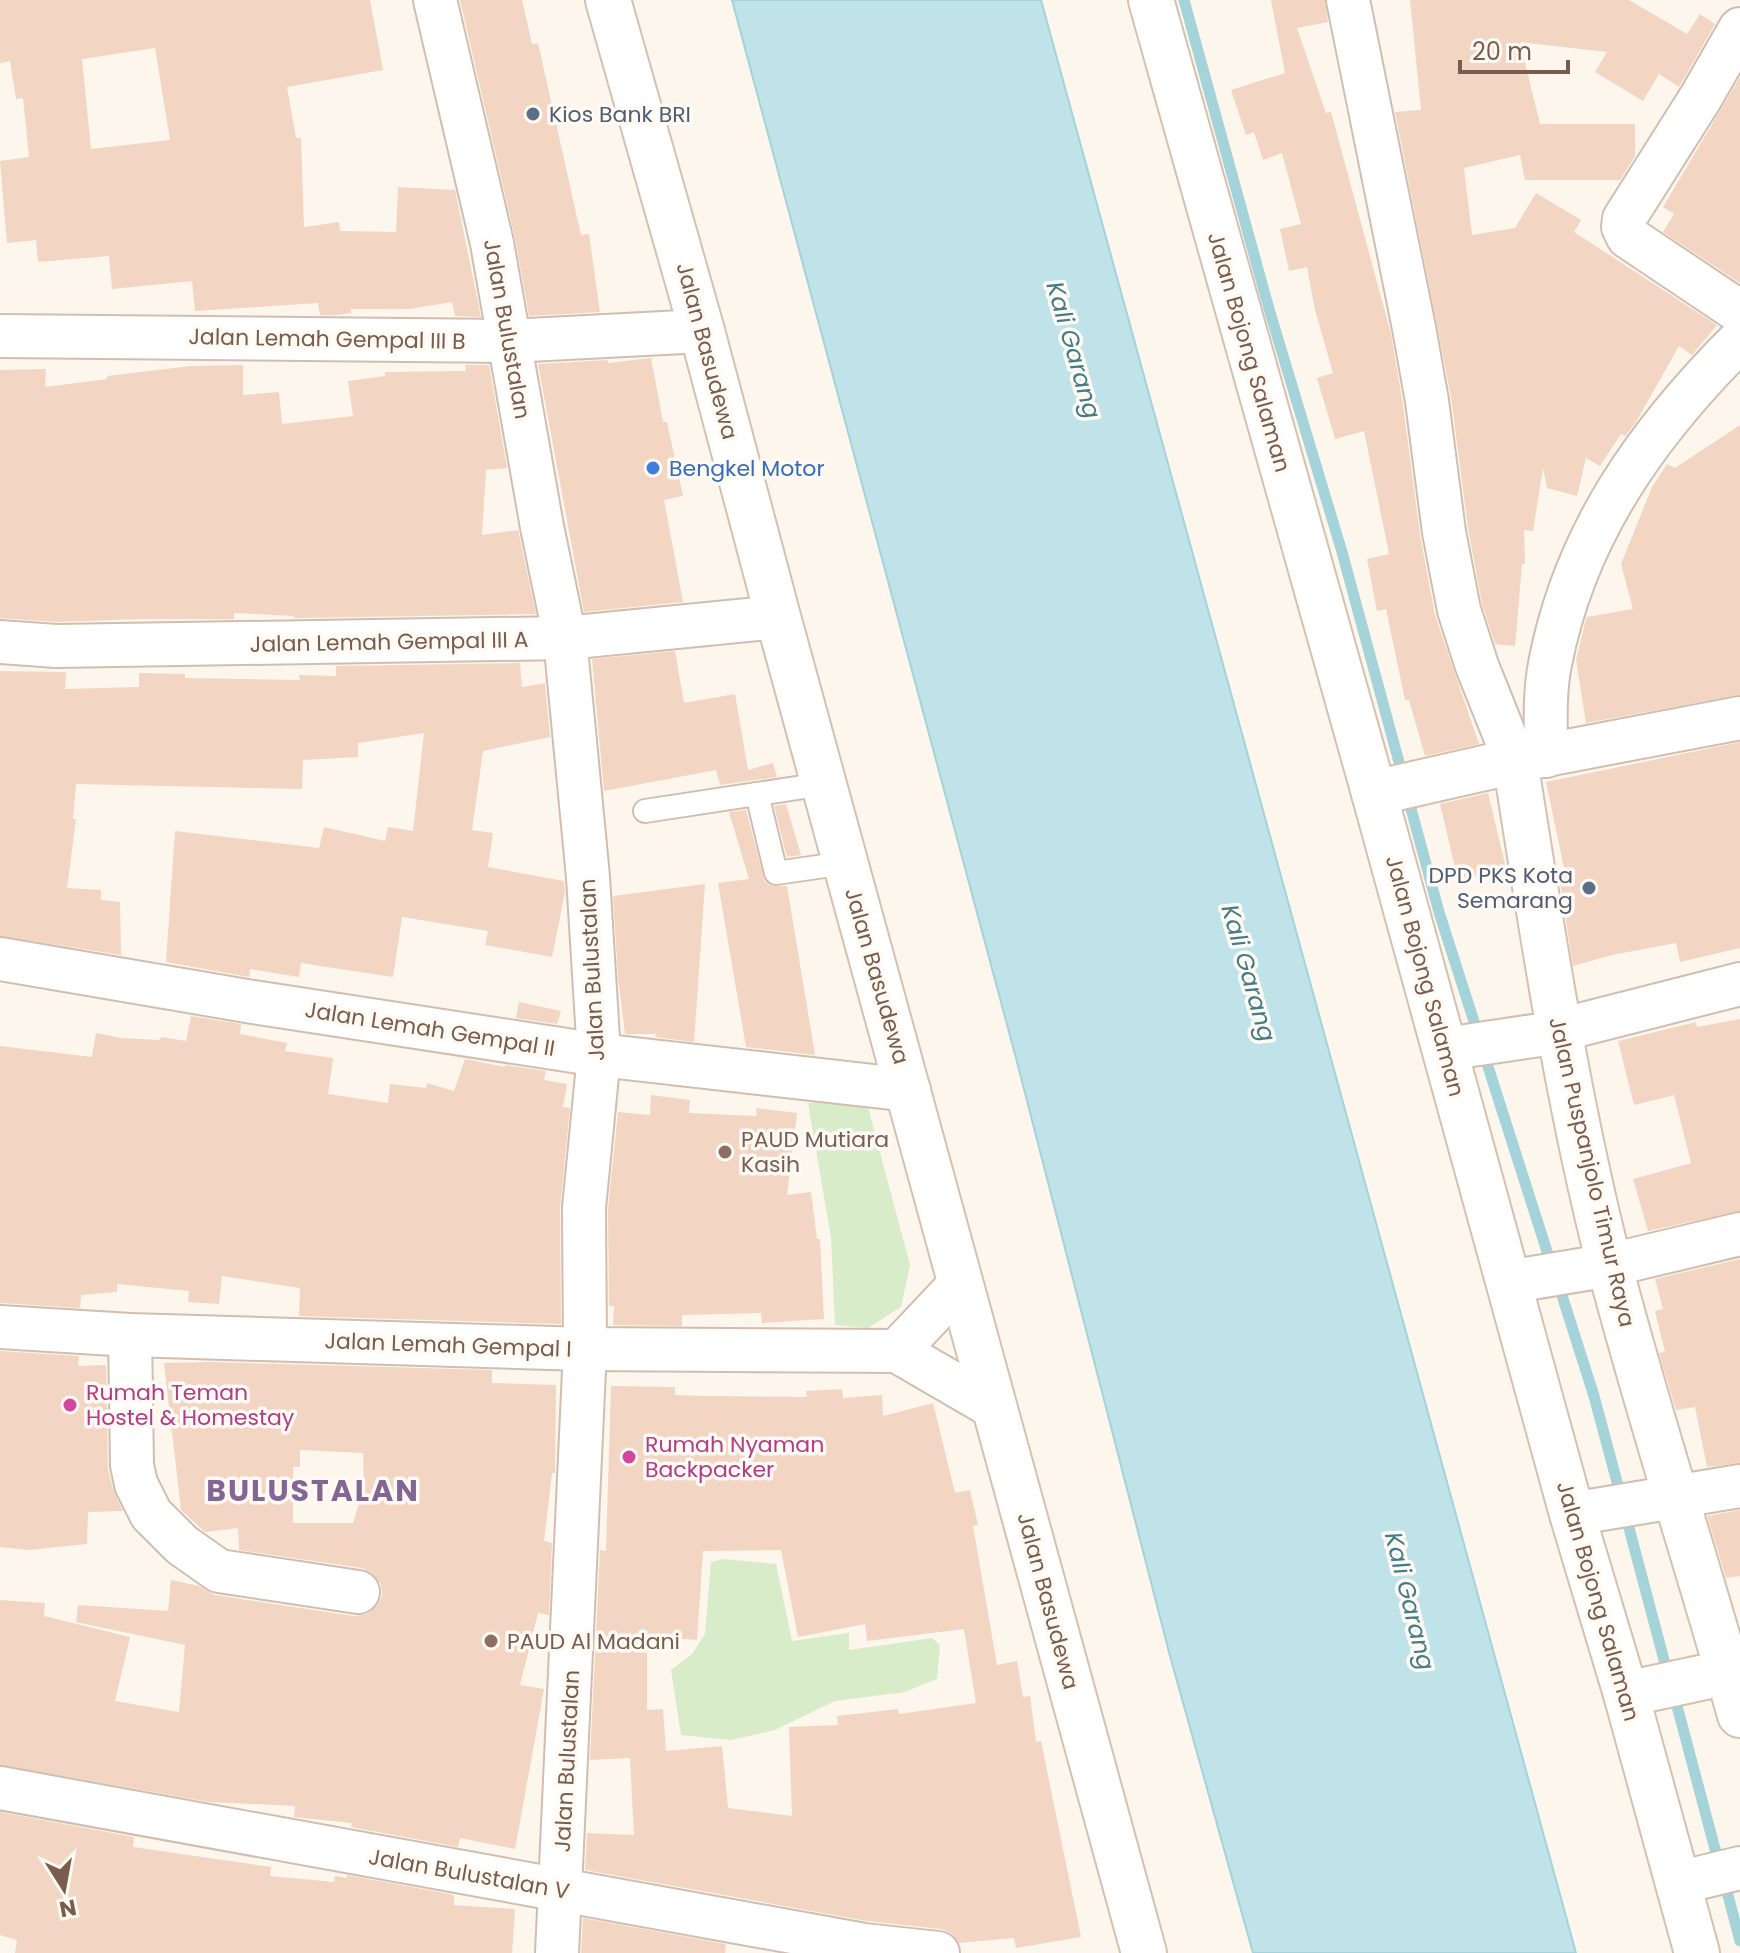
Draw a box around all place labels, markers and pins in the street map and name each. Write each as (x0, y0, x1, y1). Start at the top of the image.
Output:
place label: Kios Bank BRI (549, 99, 691, 130)
marker: Kios Bank BRI (524, 105, 542, 123)
place label: Bengkel Motor (669, 453, 825, 484)
marker: Bengkel Motor (644, 459, 662, 477)
place label: DPD PKS Kota Semarang (1428, 860, 1573, 916)
marker: DPD PKS Kota Semarang (1580, 879, 1598, 897)
place label: PAUD Mutiara Kasih (741, 1124, 889, 1180)
marker: PAUD Mutiara Kasih (716, 1143, 734, 1161)
place label: Rumah Teman Hostel & Homestay (86, 1377, 295, 1433)
marker: Rumah Teman Hostel & Homestay (61, 1396, 79, 1414)
place label: Rumah Nyaman Backpacker (645, 1429, 824, 1485)
marker: Rumah Nyaman Backpacker (620, 1448, 638, 1466)
place label: PAUD Al Madani (507, 1626, 680, 1657)
marker: PAUD Al Madani (482, 1632, 500, 1650)

